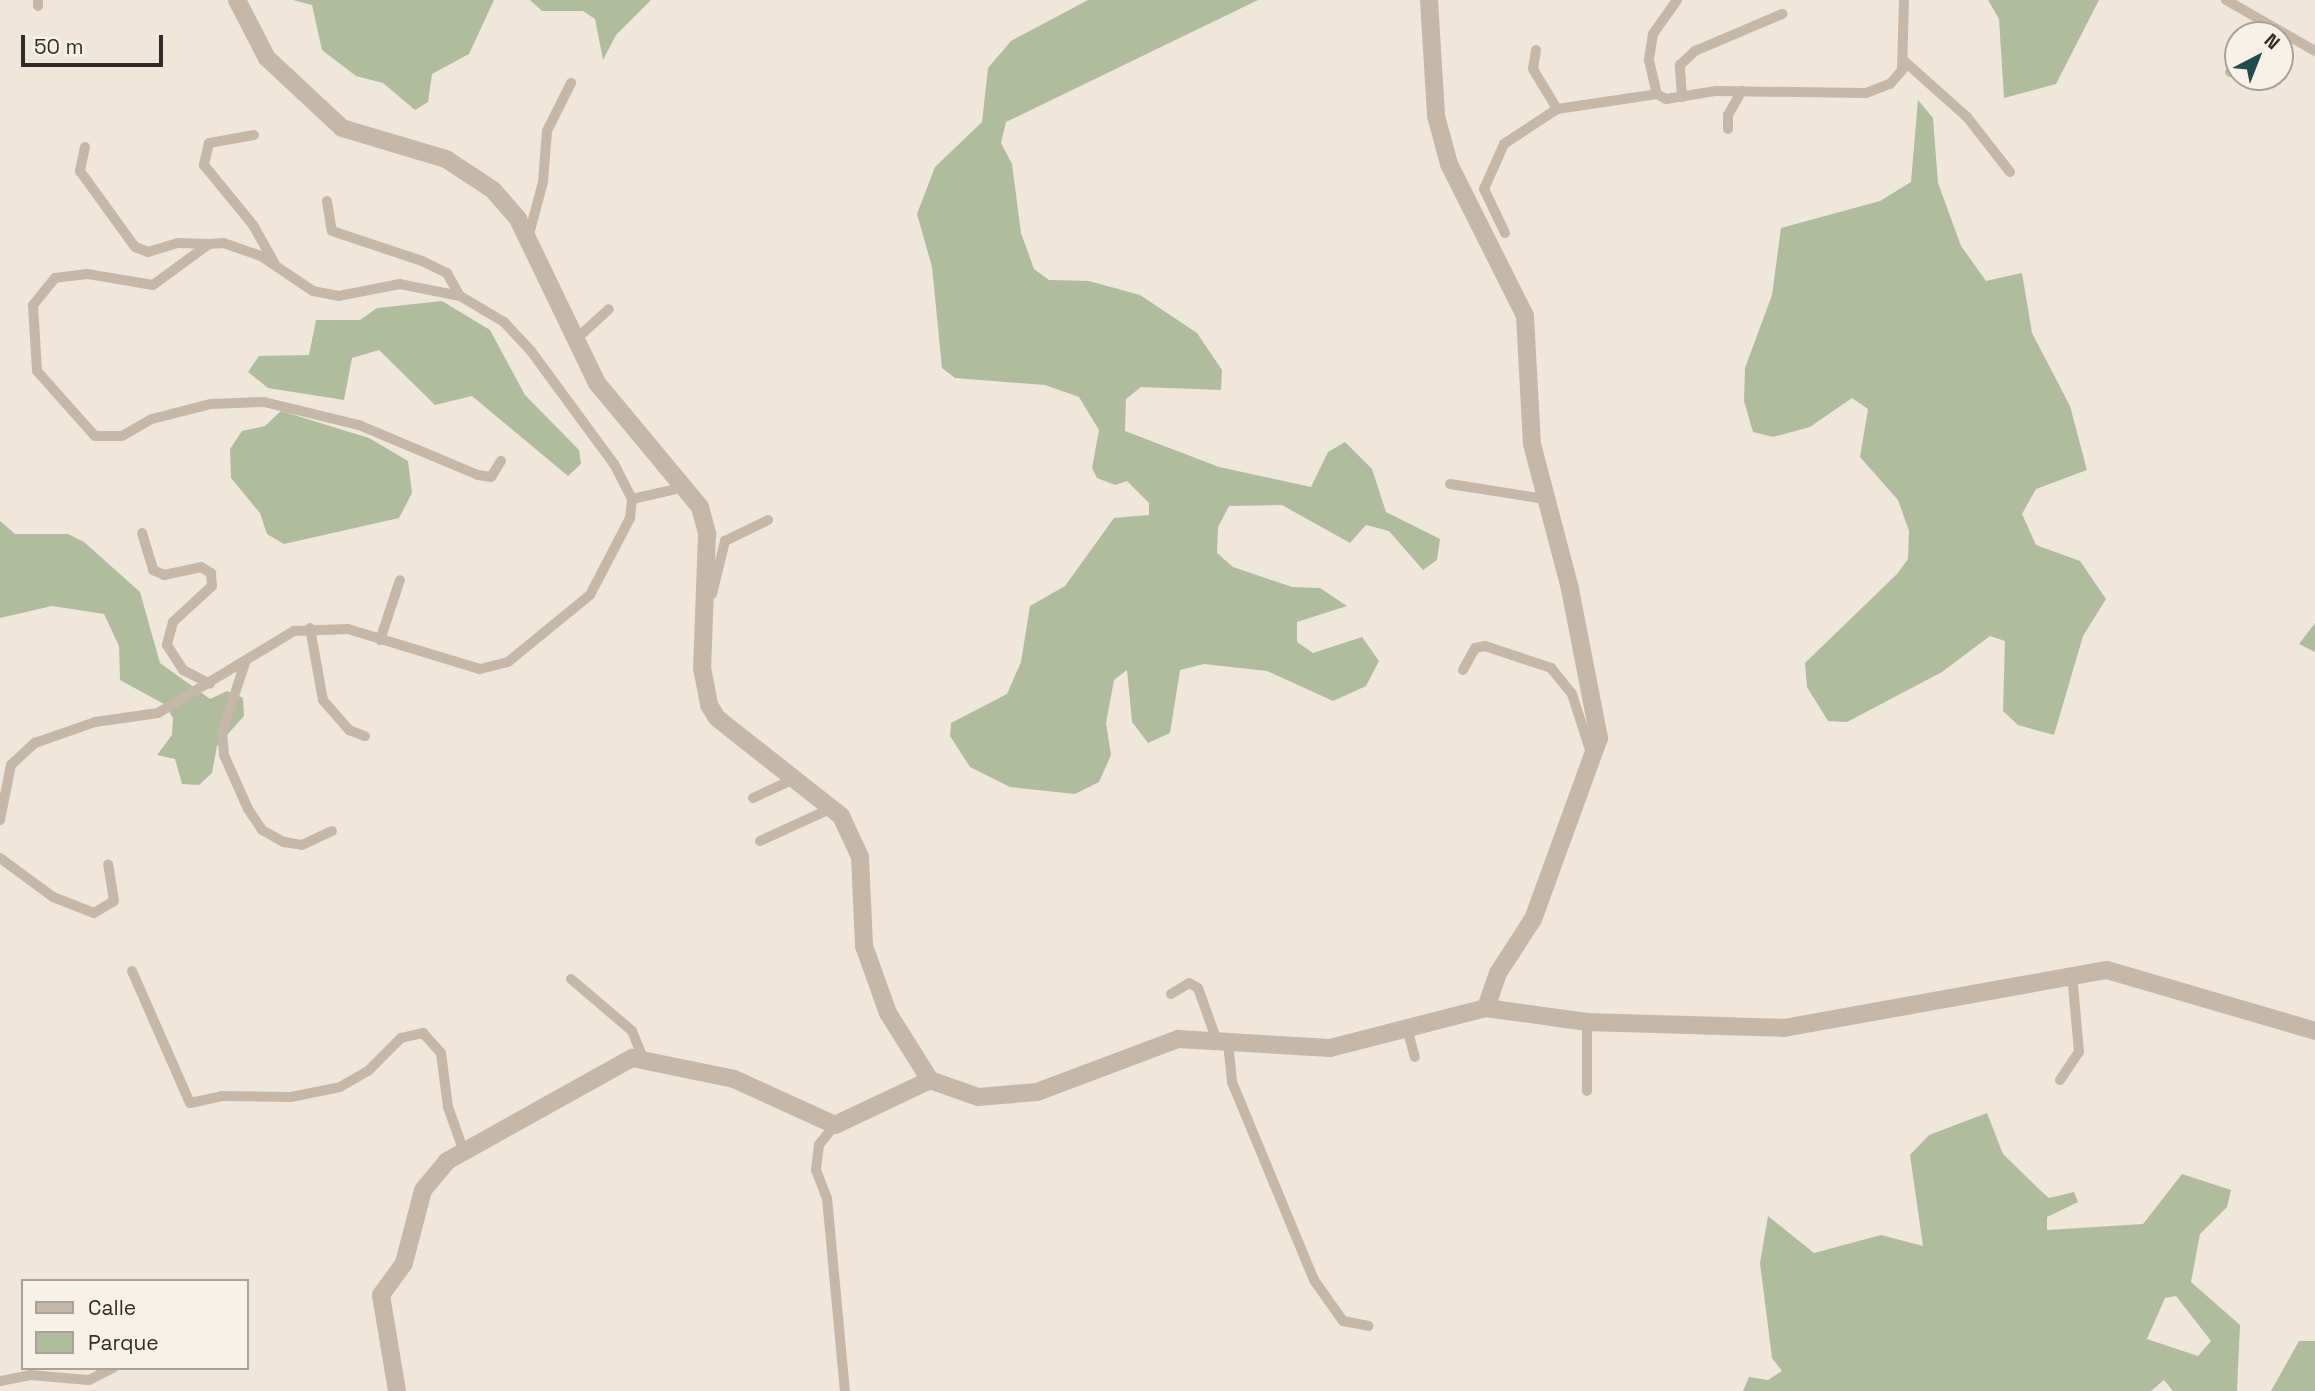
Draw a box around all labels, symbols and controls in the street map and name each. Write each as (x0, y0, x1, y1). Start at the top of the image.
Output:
scale bar (24, 21, 166, 65)
north arrow (2224, 21, 2294, 91)
text: N (2259, 28, 2285, 55)
text: 50 m (34, 33, 84, 60)
legend (21, 1279, 248, 1370)
text: Calle (88, 1294, 136, 1321)
text: Parque (88, 1329, 159, 1356)

